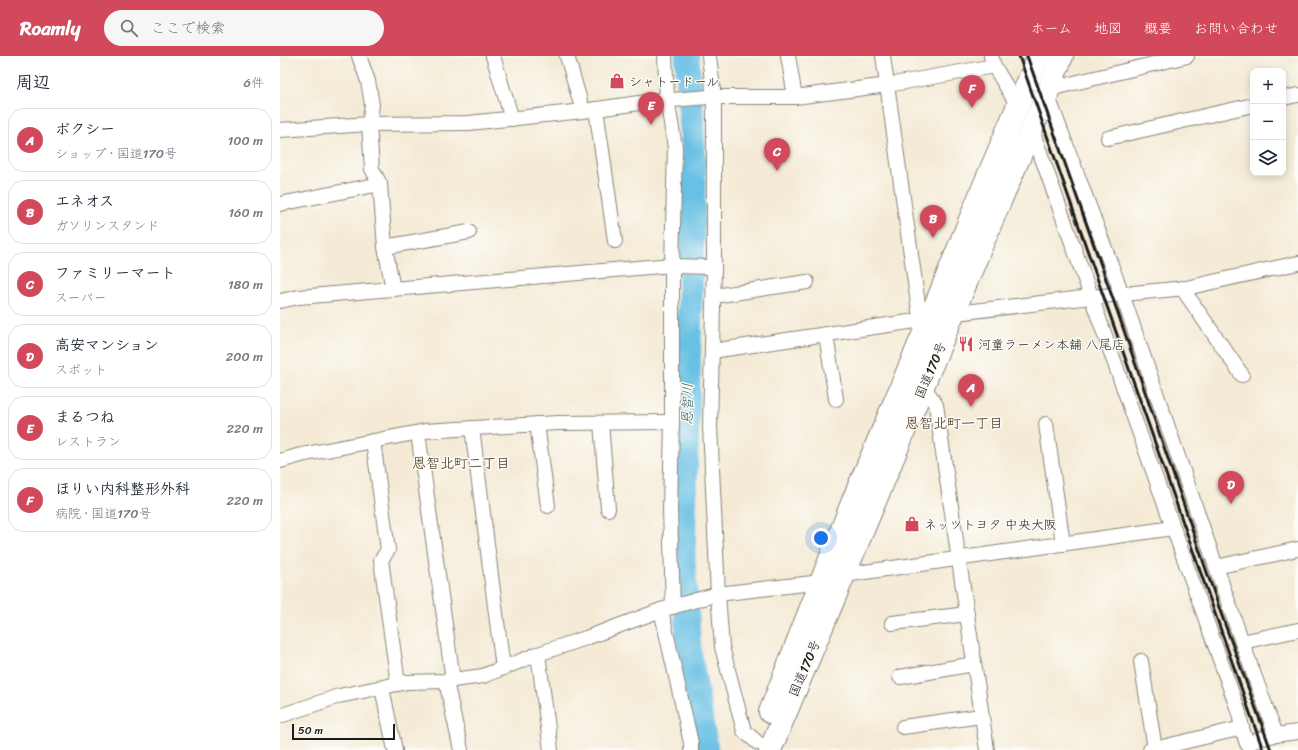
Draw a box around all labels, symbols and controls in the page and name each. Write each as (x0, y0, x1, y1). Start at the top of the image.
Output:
search box (104, 10, 384, 46)
text: Roamly (20, 12, 80, 45)
text: ここで検索 (150, 15, 225, 41)
text: ホーム (1031, 16, 1072, 41)
text: 地図 (1094, 16, 1122, 41)
text: 概要 (1144, 16, 1172, 41)
text: お問い合わせ (1194, 16, 1278, 41)
icon: search (118, 17, 140, 39)
text: 周辺 (16, 67, 50, 97)
map controls (1250, 68, 1286, 176)
button: + (1250, 68, 1286, 104)
place label: シャトードール (629, 70, 719, 93)
text: 6件 (244, 71, 264, 94)
shop icon: シャトードール (608, 72, 626, 90)
pin: F (959, 75, 985, 108)
pin: E (638, 92, 664, 125)
button: − (1250, 104, 1286, 140)
text: ボクシー (55, 116, 115, 142)
text: A (26, 129, 34, 152)
text: 100 m (228, 129, 263, 152)
pin: C (764, 138, 790, 171)
button: layers (1250, 140, 1286, 176)
text: ショップ · 国道170号 (55, 142, 177, 165)
text: エネオス (55, 188, 114, 214)
text: B (26, 201, 34, 224)
text: 160 m (228, 201, 263, 224)
pin: B (920, 205, 946, 238)
text: ガソリンスタンド (55, 214, 159, 237)
text: ファミリーマート (55, 260, 176, 286)
text: C (26, 273, 34, 296)
text: 180 m (228, 273, 263, 296)
text: スーパー (55, 286, 106, 309)
text: 高安マンション (55, 332, 159, 358)
place label: 河童ラーメン本舗 八尾店 (978, 333, 1124, 356)
restaurant icon: 河童ラーメン本舗 八尾店 (957, 335, 975, 353)
street label: 国道170号 (908, 338, 953, 402)
text: D (26, 345, 34, 368)
text: 200 m (226, 345, 263, 368)
text: スポット (55, 358, 107, 381)
pin: A (958, 374, 984, 407)
water label: 恩智川 (675, 383, 700, 425)
text: まるつね (55, 404, 115, 430)
district label: 恩智北町一丁目 (905, 411, 1003, 436)
text: E (26, 417, 34, 440)
text: 220 m (226, 417, 263, 440)
text: レストラン (55, 430, 121, 453)
district label: 恩智北町二丁目 (412, 451, 510, 476)
pin: D (1218, 471, 1244, 504)
text: ほりい内科整形外科 (55, 476, 190, 502)
text: F (26, 489, 34, 512)
text: 220 m (226, 489, 263, 512)
text: 病院 · 国道170号 (55, 502, 151, 525)
place label: ネッツトヨタ 中央大阪 (924, 513, 1057, 536)
shop icon: ネッツトヨタ 中央大阪 (903, 515, 921, 533)
your location (811, 528, 831, 548)
street label: 国道170号 (782, 636, 827, 700)
text: 50 m (298, 721, 323, 740)
scale bar (292, 722, 395, 741)

